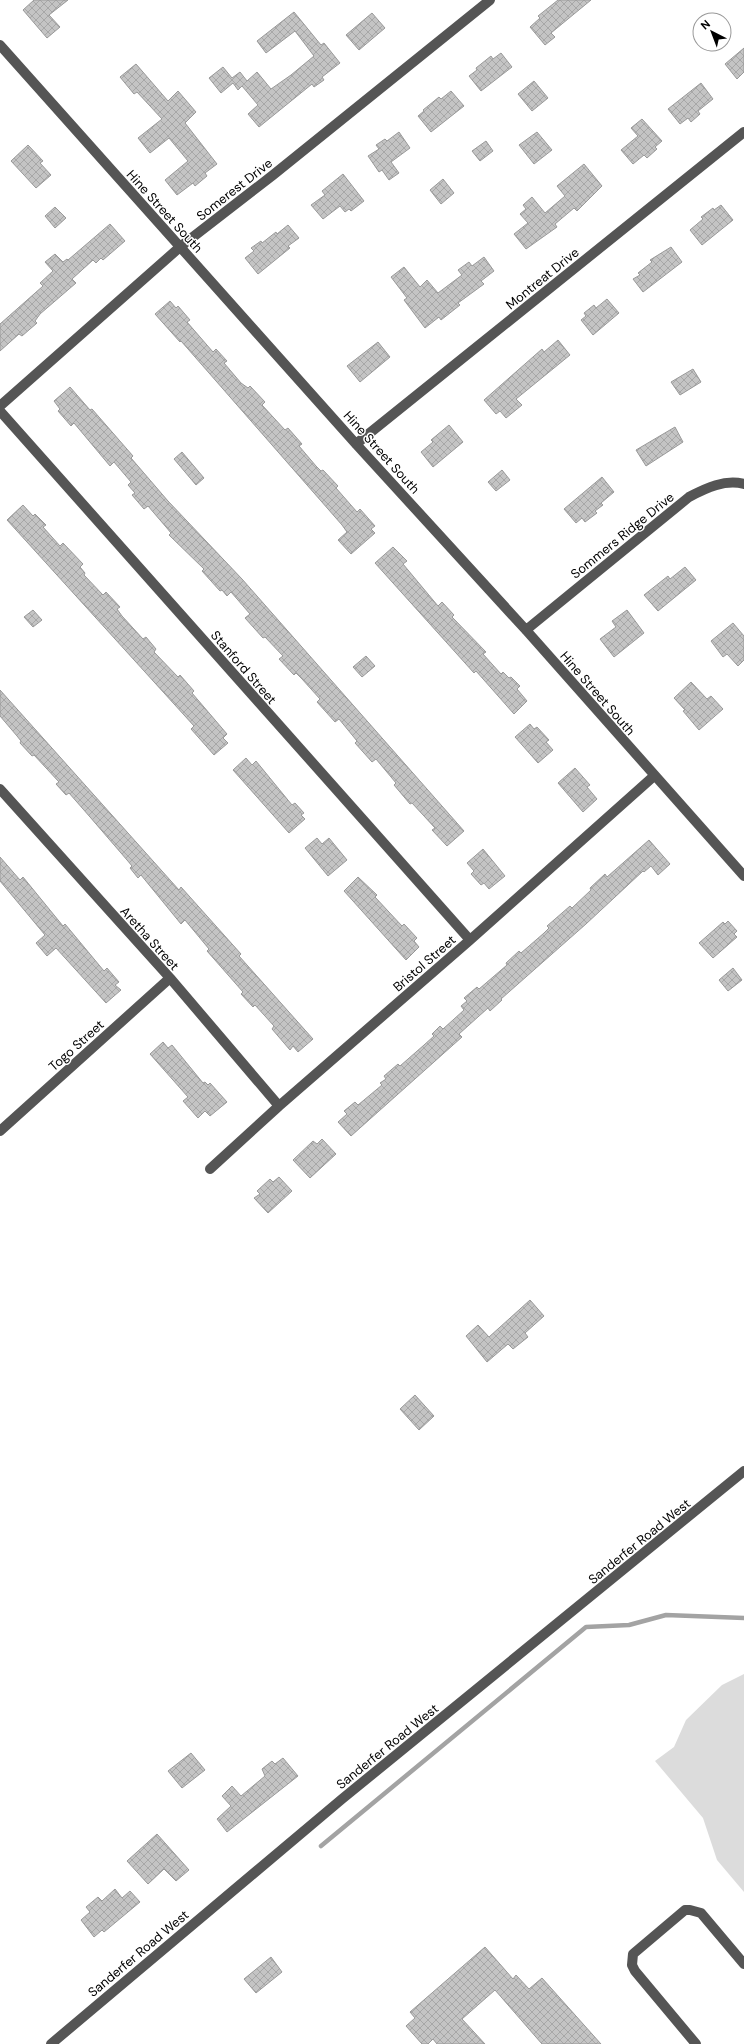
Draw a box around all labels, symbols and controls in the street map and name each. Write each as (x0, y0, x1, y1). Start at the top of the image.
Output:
north arrow (692, 12, 732, 52)
text: N (698, 17, 713, 32)
street label: Somerest Drive (193, 154, 276, 224)
street label: Hine Street South (123, 166, 206, 256)
street label: Montreat Drive (502, 244, 582, 313)
street label: Hine Street South (340, 407, 423, 497)
street label: Sommers Ridge Drive (567, 488, 677, 582)
street label: Stanford Street (207, 627, 280, 708)
street label: Hine Street South (556, 648, 639, 739)
street label: Aretha Street (116, 903, 183, 974)
street label: Bristol Street (389, 931, 459, 995)
street label: Togo Street (45, 1016, 107, 1075)
street label: Sanderfer Road West (585, 1495, 694, 1588)
street label: Sanderfer Road West (333, 1700, 442, 1793)
street label: Sanderfer Road West (84, 1906, 192, 2001)

